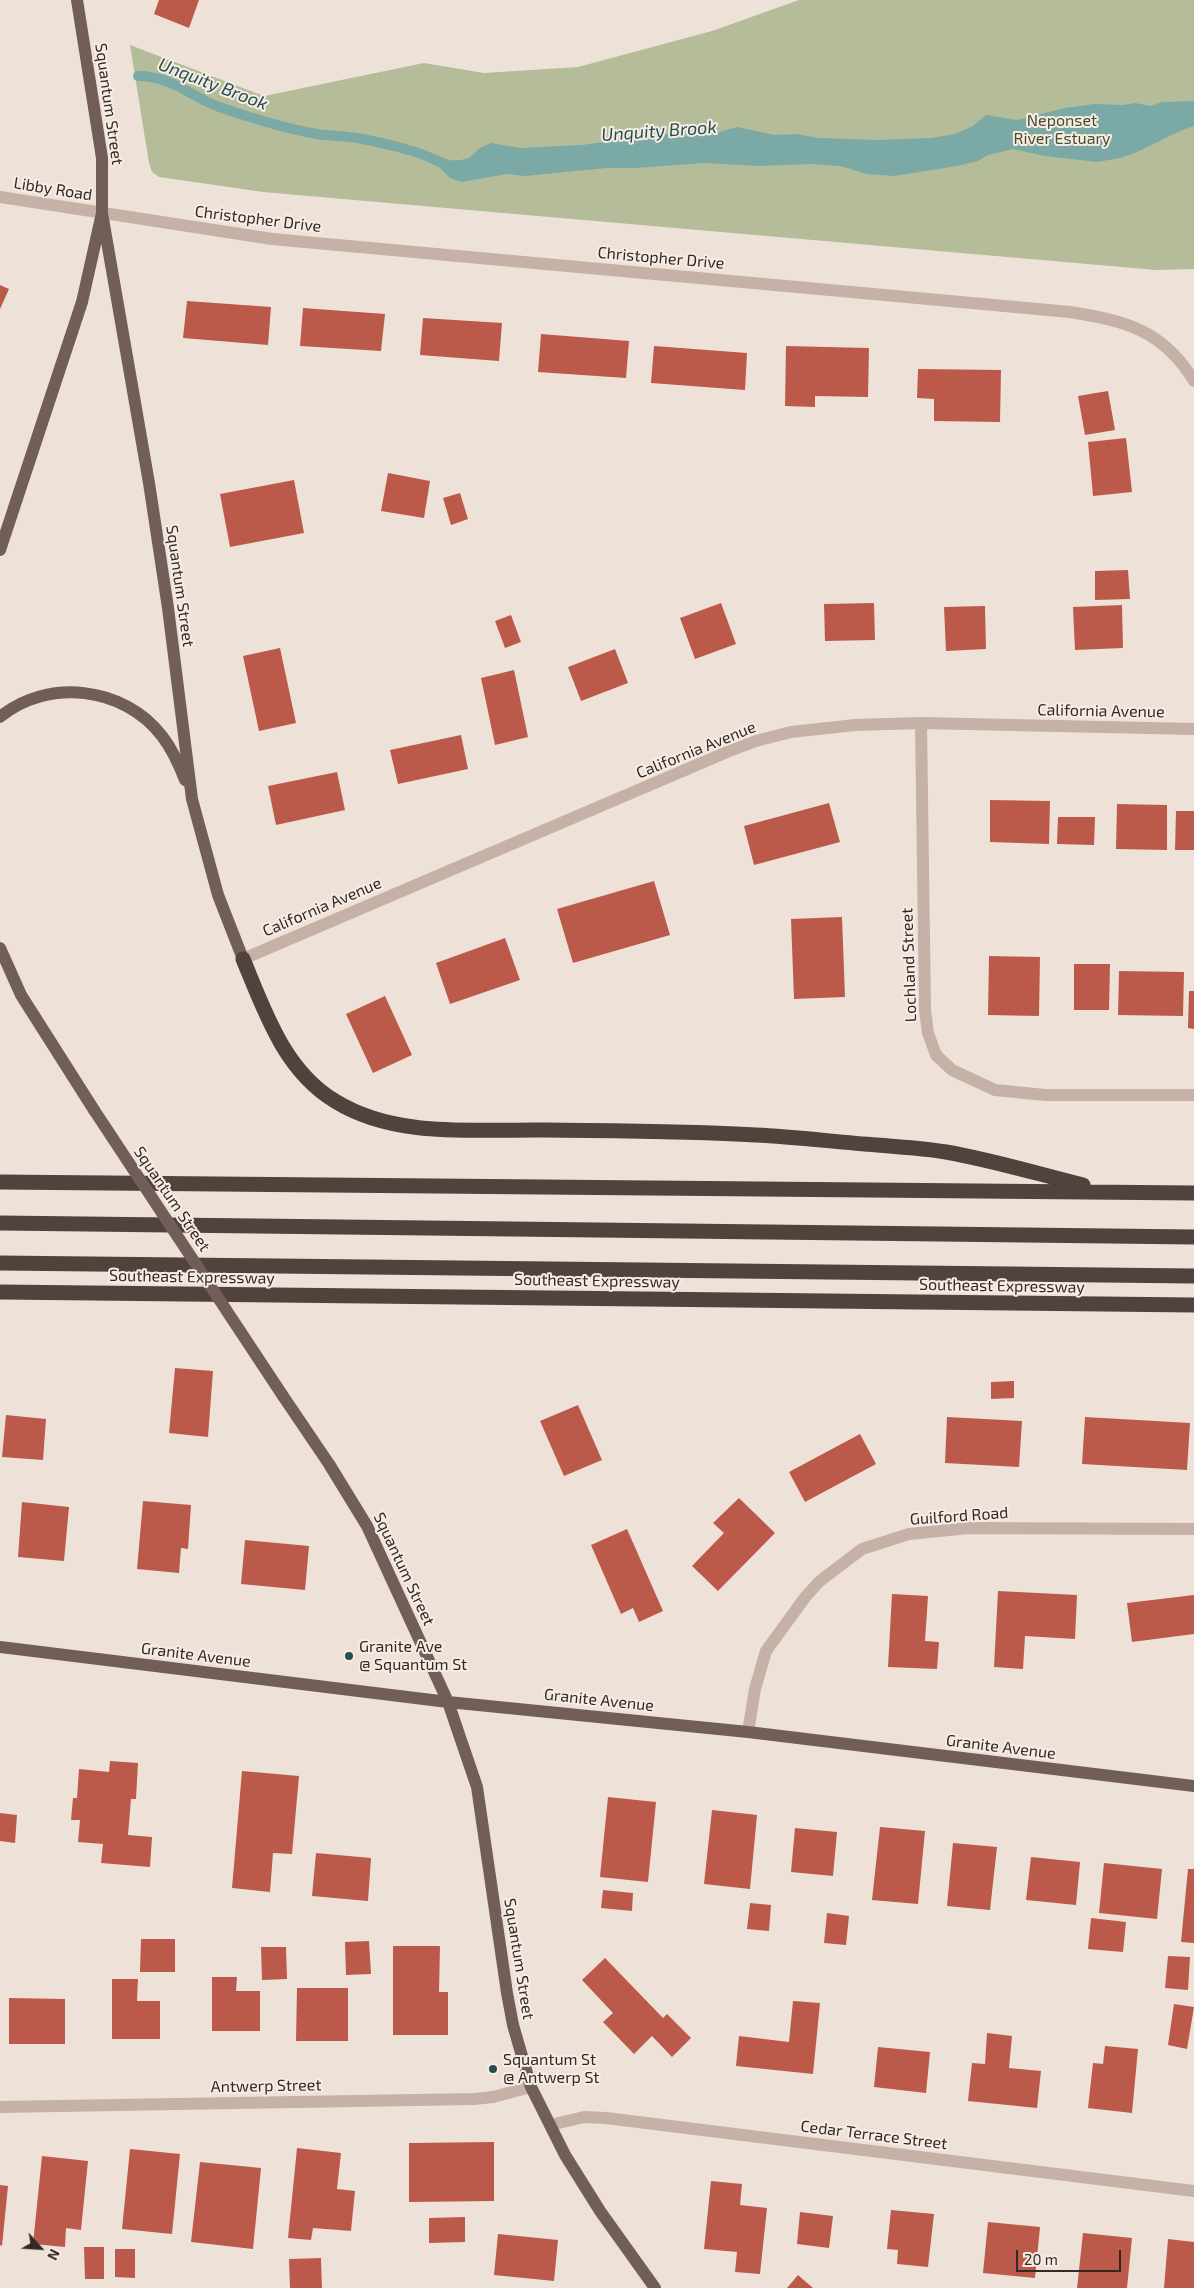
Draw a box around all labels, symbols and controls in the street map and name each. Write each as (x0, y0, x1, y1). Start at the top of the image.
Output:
street label: Squantum Street (91, 42, 127, 166)
water label: Unquity Brook (155, 53, 271, 115)
park label: Neponset River Estuary (1014, 111, 1110, 149)
water label: Unquity Brook (601, 116, 717, 146)
street label: Libby Road (12, 173, 94, 205)
street label: Christopher Drive (194, 202, 322, 236)
street label: Christopher Drive (597, 243, 725, 273)
street label: Squantum Street (162, 524, 198, 648)
street label: California Avenue (1037, 700, 1165, 722)
street label: California Avenue (633, 717, 759, 783)
street label: California Avenue (260, 873, 384, 941)
street label: Lochland Street (897, 907, 921, 1023)
street label: Squantum Street (130, 1143, 214, 1255)
street label: Southeast Expressway (109, 1266, 275, 1288)
street label: Southeast Expressway (514, 1270, 680, 1292)
street label: Southeast Expressway (919, 1275, 1085, 1297)
street label: Guilford Road (909, 1503, 1009, 1529)
street label: Squantum Street (369, 1509, 439, 1629)
place label: Granite Ave @ Squantum St (359, 1637, 467, 1675)
street label: Granite Avenue (140, 1639, 252, 1671)
marker: Granite Ave @ Squantum St (343, 1650, 355, 1662)
street label: Granite Avenue (543, 1685, 655, 1715)
street label: Granite Avenue (945, 1731, 1057, 1763)
street label: Squantum Street (500, 1897, 538, 2021)
place label: Squantum St @ Antwerp St (503, 2050, 599, 2088)
marker: Squantum St @ Antwerp St (487, 2063, 499, 2075)
street label: Antwerp Street (210, 2075, 322, 2097)
street label: Cedar Terrace Street (800, 2116, 948, 2154)
north arrow (15, 2223, 65, 2273)
scale bar (1019, 2240, 1124, 2272)
text: N (44, 2247, 64, 2263)
text: 20 m (1024, 2250, 1058, 2268)

